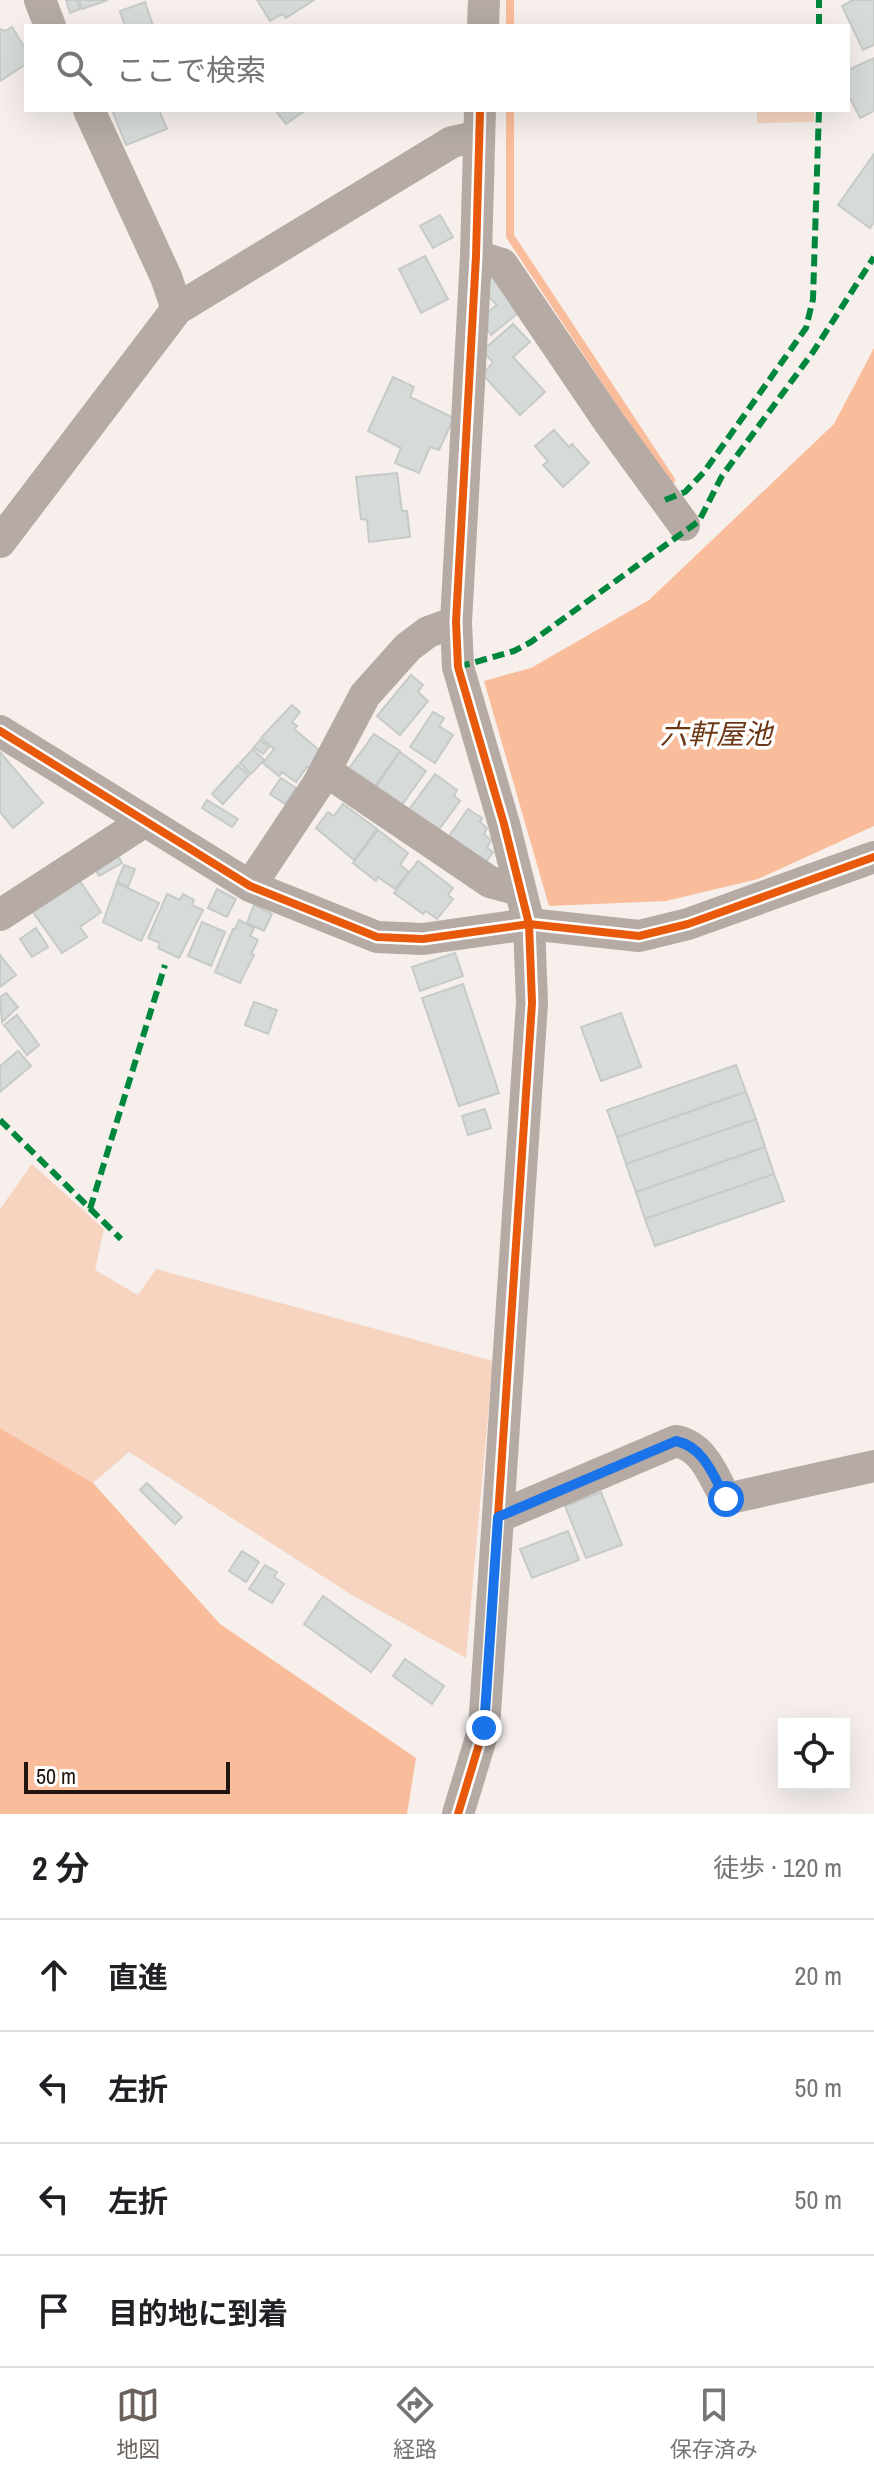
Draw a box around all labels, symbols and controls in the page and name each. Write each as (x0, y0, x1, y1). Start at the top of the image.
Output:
search box (24, 24, 850, 112)
icon: search (52, 46, 96, 90)
text: ここで検索 (116, 50, 266, 90)
water label: 六軒屋池 (660, 715, 775, 753)
route start (708, 1481, 744, 1517)
route end (466, 1710, 502, 1746)
map controls (778, 1718, 850, 1790)
button: locate (778, 1718, 850, 1790)
scale bar (24, 1758, 230, 1794)
text: 50 m (36, 1761, 76, 1791)
text: 2 分 (32, 1845, 89, 1891)
text: 徒歩 · 120 m (713, 1850, 842, 1885)
icon: ahead (32, 1953, 76, 1997)
text: 直進 (108, 1957, 168, 1997)
text: 20 m (795, 1958, 842, 1993)
icon: left (32, 2065, 76, 2109)
text: 左折 (108, 2069, 168, 2109)
text: 50 m (795, 2070, 842, 2105)
icon: left (32, 2177, 76, 2221)
text: 左折 (108, 2181, 168, 2221)
text: 50 m (795, 2182, 842, 2217)
icon: arrive (32, 2289, 76, 2333)
text: 目的地に到着 (108, 2293, 288, 2333)
tab: 地図 (116, 2383, 160, 2464)
tab: 経路 (393, 2383, 437, 2464)
tab: 保存済み (670, 2383, 758, 2464)

